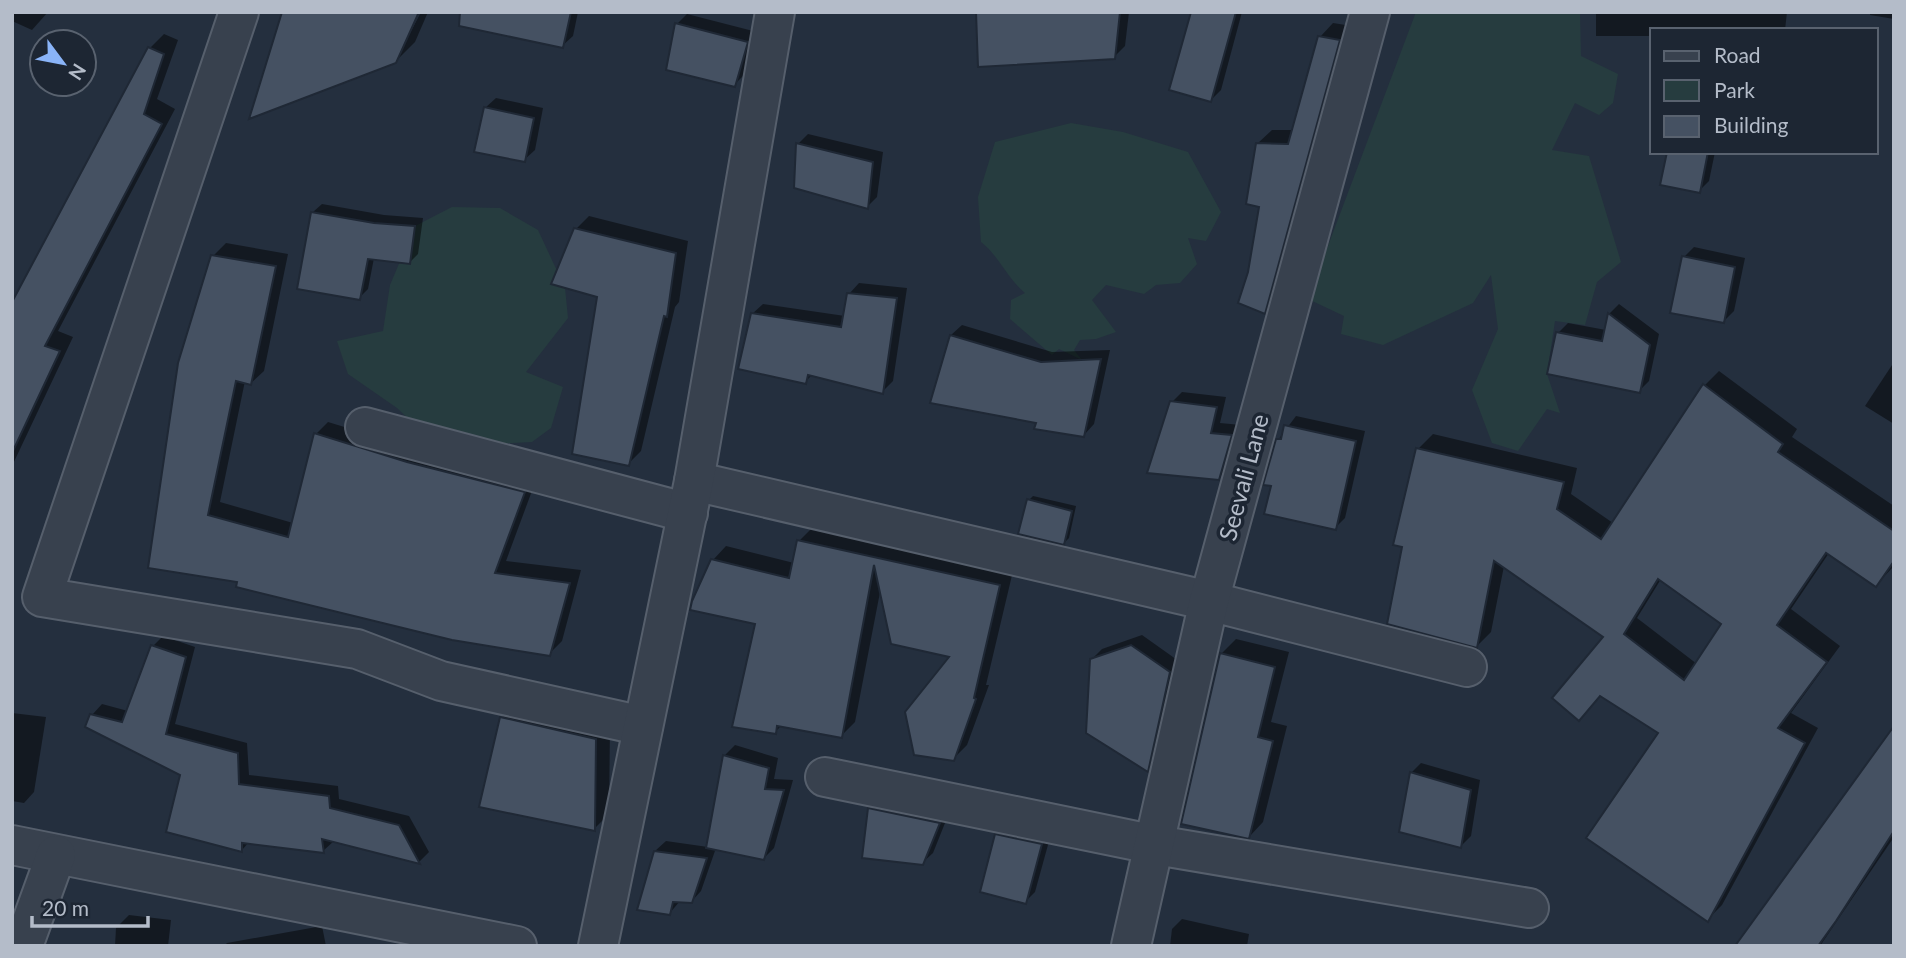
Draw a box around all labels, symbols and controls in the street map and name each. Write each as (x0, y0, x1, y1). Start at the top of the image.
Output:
north arrow (28, 28, 98, 98)
legend (1650, 28, 1878, 154)
text: Road (1714, 42, 1761, 67)
text: N (64, 60, 91, 85)
text: Park (1714, 77, 1755, 102)
text: Building (1714, 112, 1789, 137)
street label: Seevali Lane (1212, 410, 1274, 544)
scale bar (32, 884, 147, 928)
text: 20 m (42, 895, 89, 920)

